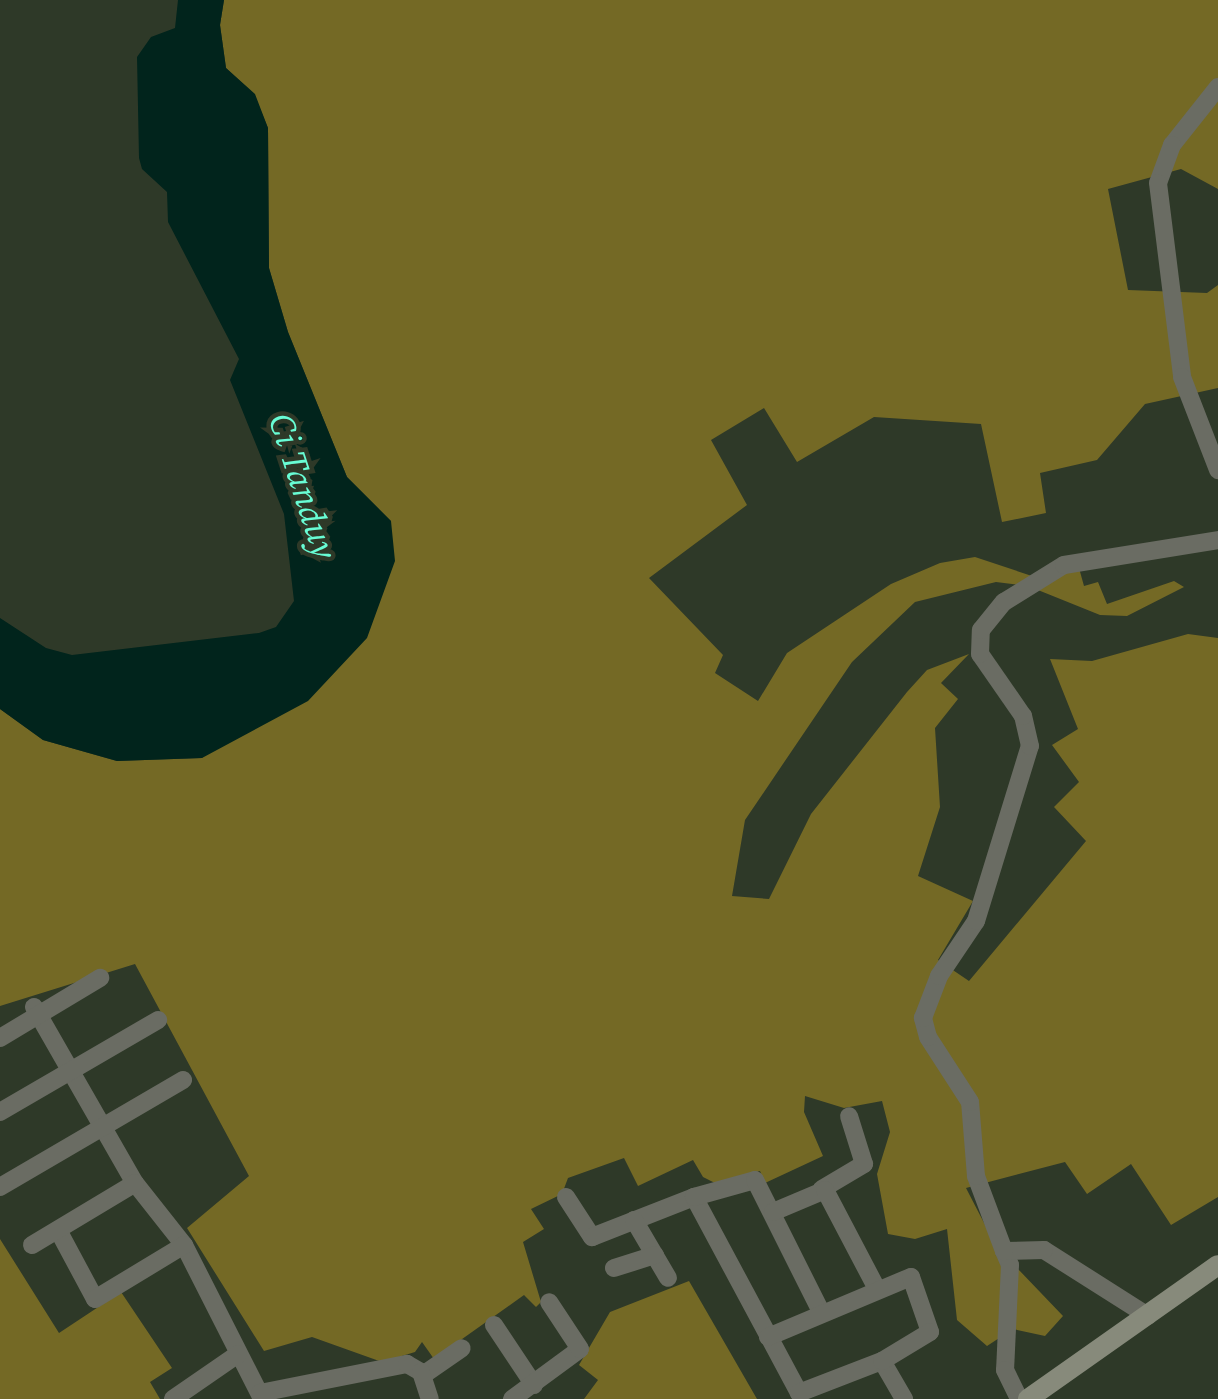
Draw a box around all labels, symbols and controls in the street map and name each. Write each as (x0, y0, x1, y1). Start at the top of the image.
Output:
water label: Ci Tanduy (260, 408, 346, 564)

